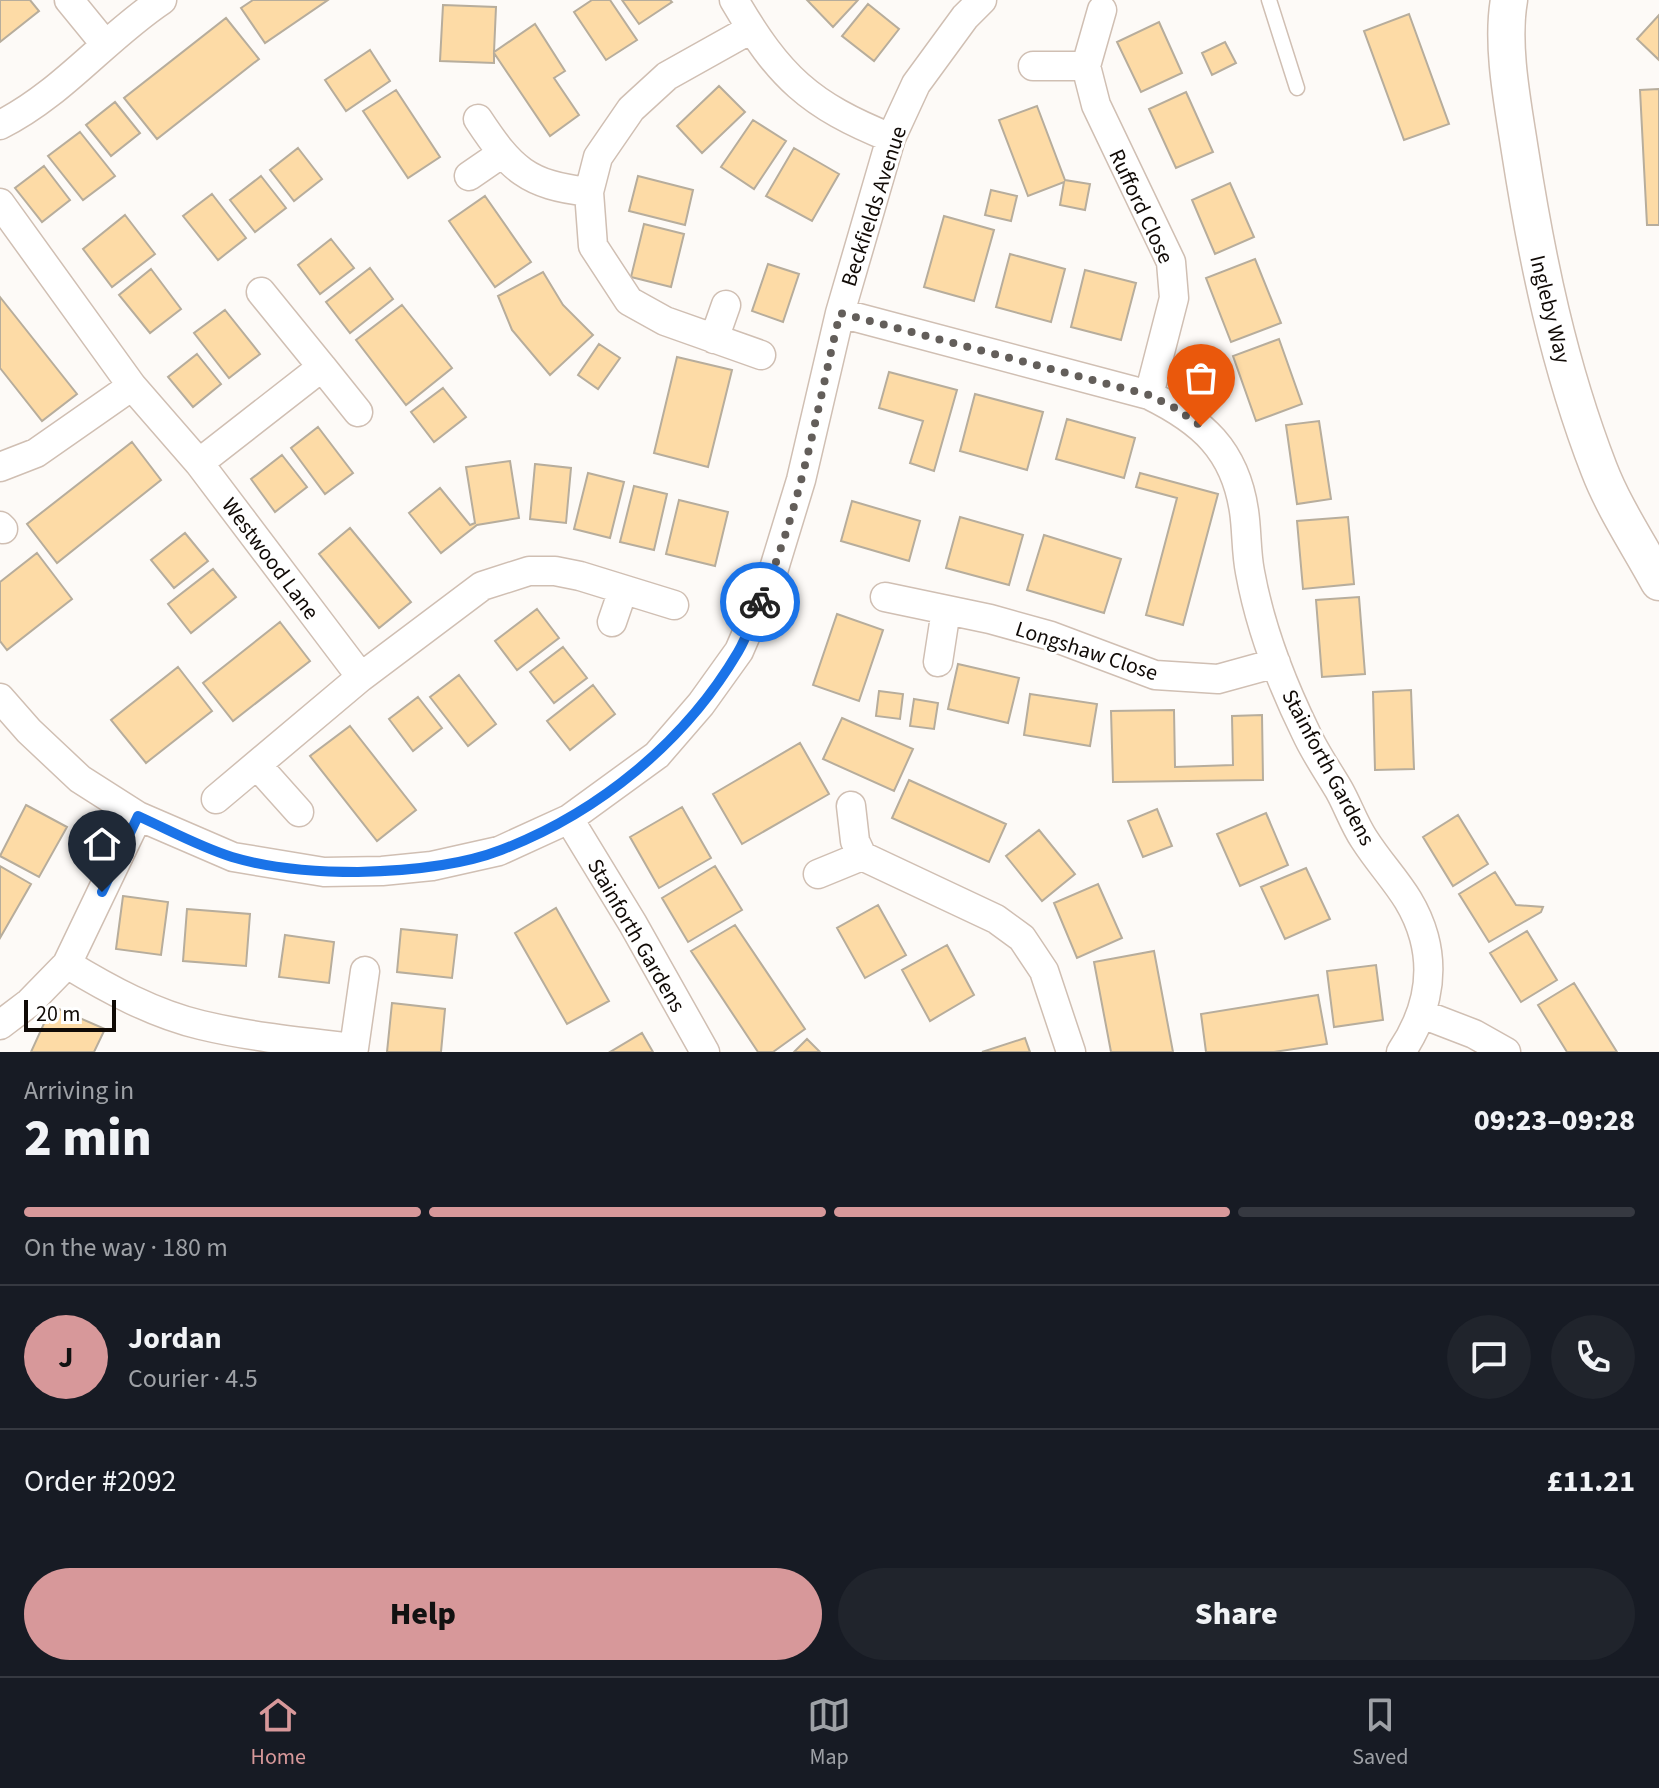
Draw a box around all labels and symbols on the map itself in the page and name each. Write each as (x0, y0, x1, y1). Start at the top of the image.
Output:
street label: Beckfields Avenue (833, 122, 915, 291)
street label: Rufford Close (1101, 144, 1182, 269)
street label: Ingleby Way (1521, 252, 1579, 367)
pin (1167, 344, 1235, 426)
street label: Westwood Lane (214, 491, 327, 626)
courier (720, 562, 800, 642)
street label: Longshaw Close (1011, 613, 1162, 689)
street label: Stainforth Gardens (1273, 684, 1383, 851)
pin (68, 810, 136, 892)
street label: Stainforth Gardens (579, 853, 693, 1018)
scale bar (24, 996, 116, 1032)

